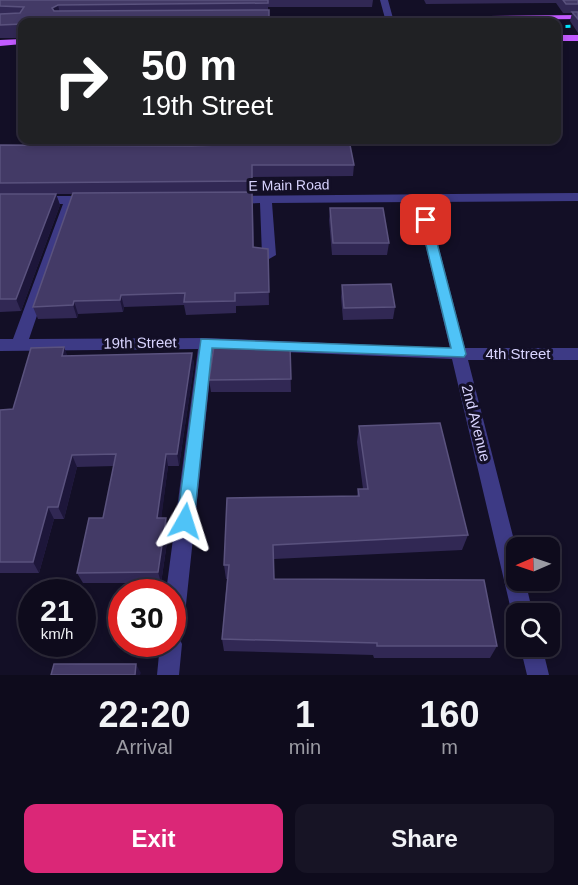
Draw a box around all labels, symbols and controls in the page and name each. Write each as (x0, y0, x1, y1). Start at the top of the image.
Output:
icon: right (42, 42, 120, 120)
text: 50 m (141, 42, 237, 89)
text: 19th Street (141, 91, 273, 121)
street label: E Main Road (248, 176, 330, 194)
pin (400, 194, 451, 245)
icon: arrive (409, 203, 442, 236)
street label: 19th Street (103, 333, 178, 352)
street label: 4th Street (485, 345, 551, 362)
street label: 2nd Avenue (459, 383, 494, 463)
position arrow (153, 489, 217, 553)
north arrow (506, 537, 560, 591)
map controls (506, 537, 560, 657)
speed limit sign: 30 (108, 579, 186, 657)
text: 21 (40, 594, 74, 627)
button: search (506, 603, 560, 657)
text: km/h (41, 625, 73, 642)
text: 22:20 (98, 694, 190, 735)
text: 1 (295, 694, 315, 735)
text: 160 (419, 694, 480, 735)
text: Arrival (116, 736, 173, 758)
text: min (289, 736, 321, 758)
text: m (441, 736, 458, 758)
button: Exit (24, 804, 283, 873)
button: Share (295, 804, 554, 873)

